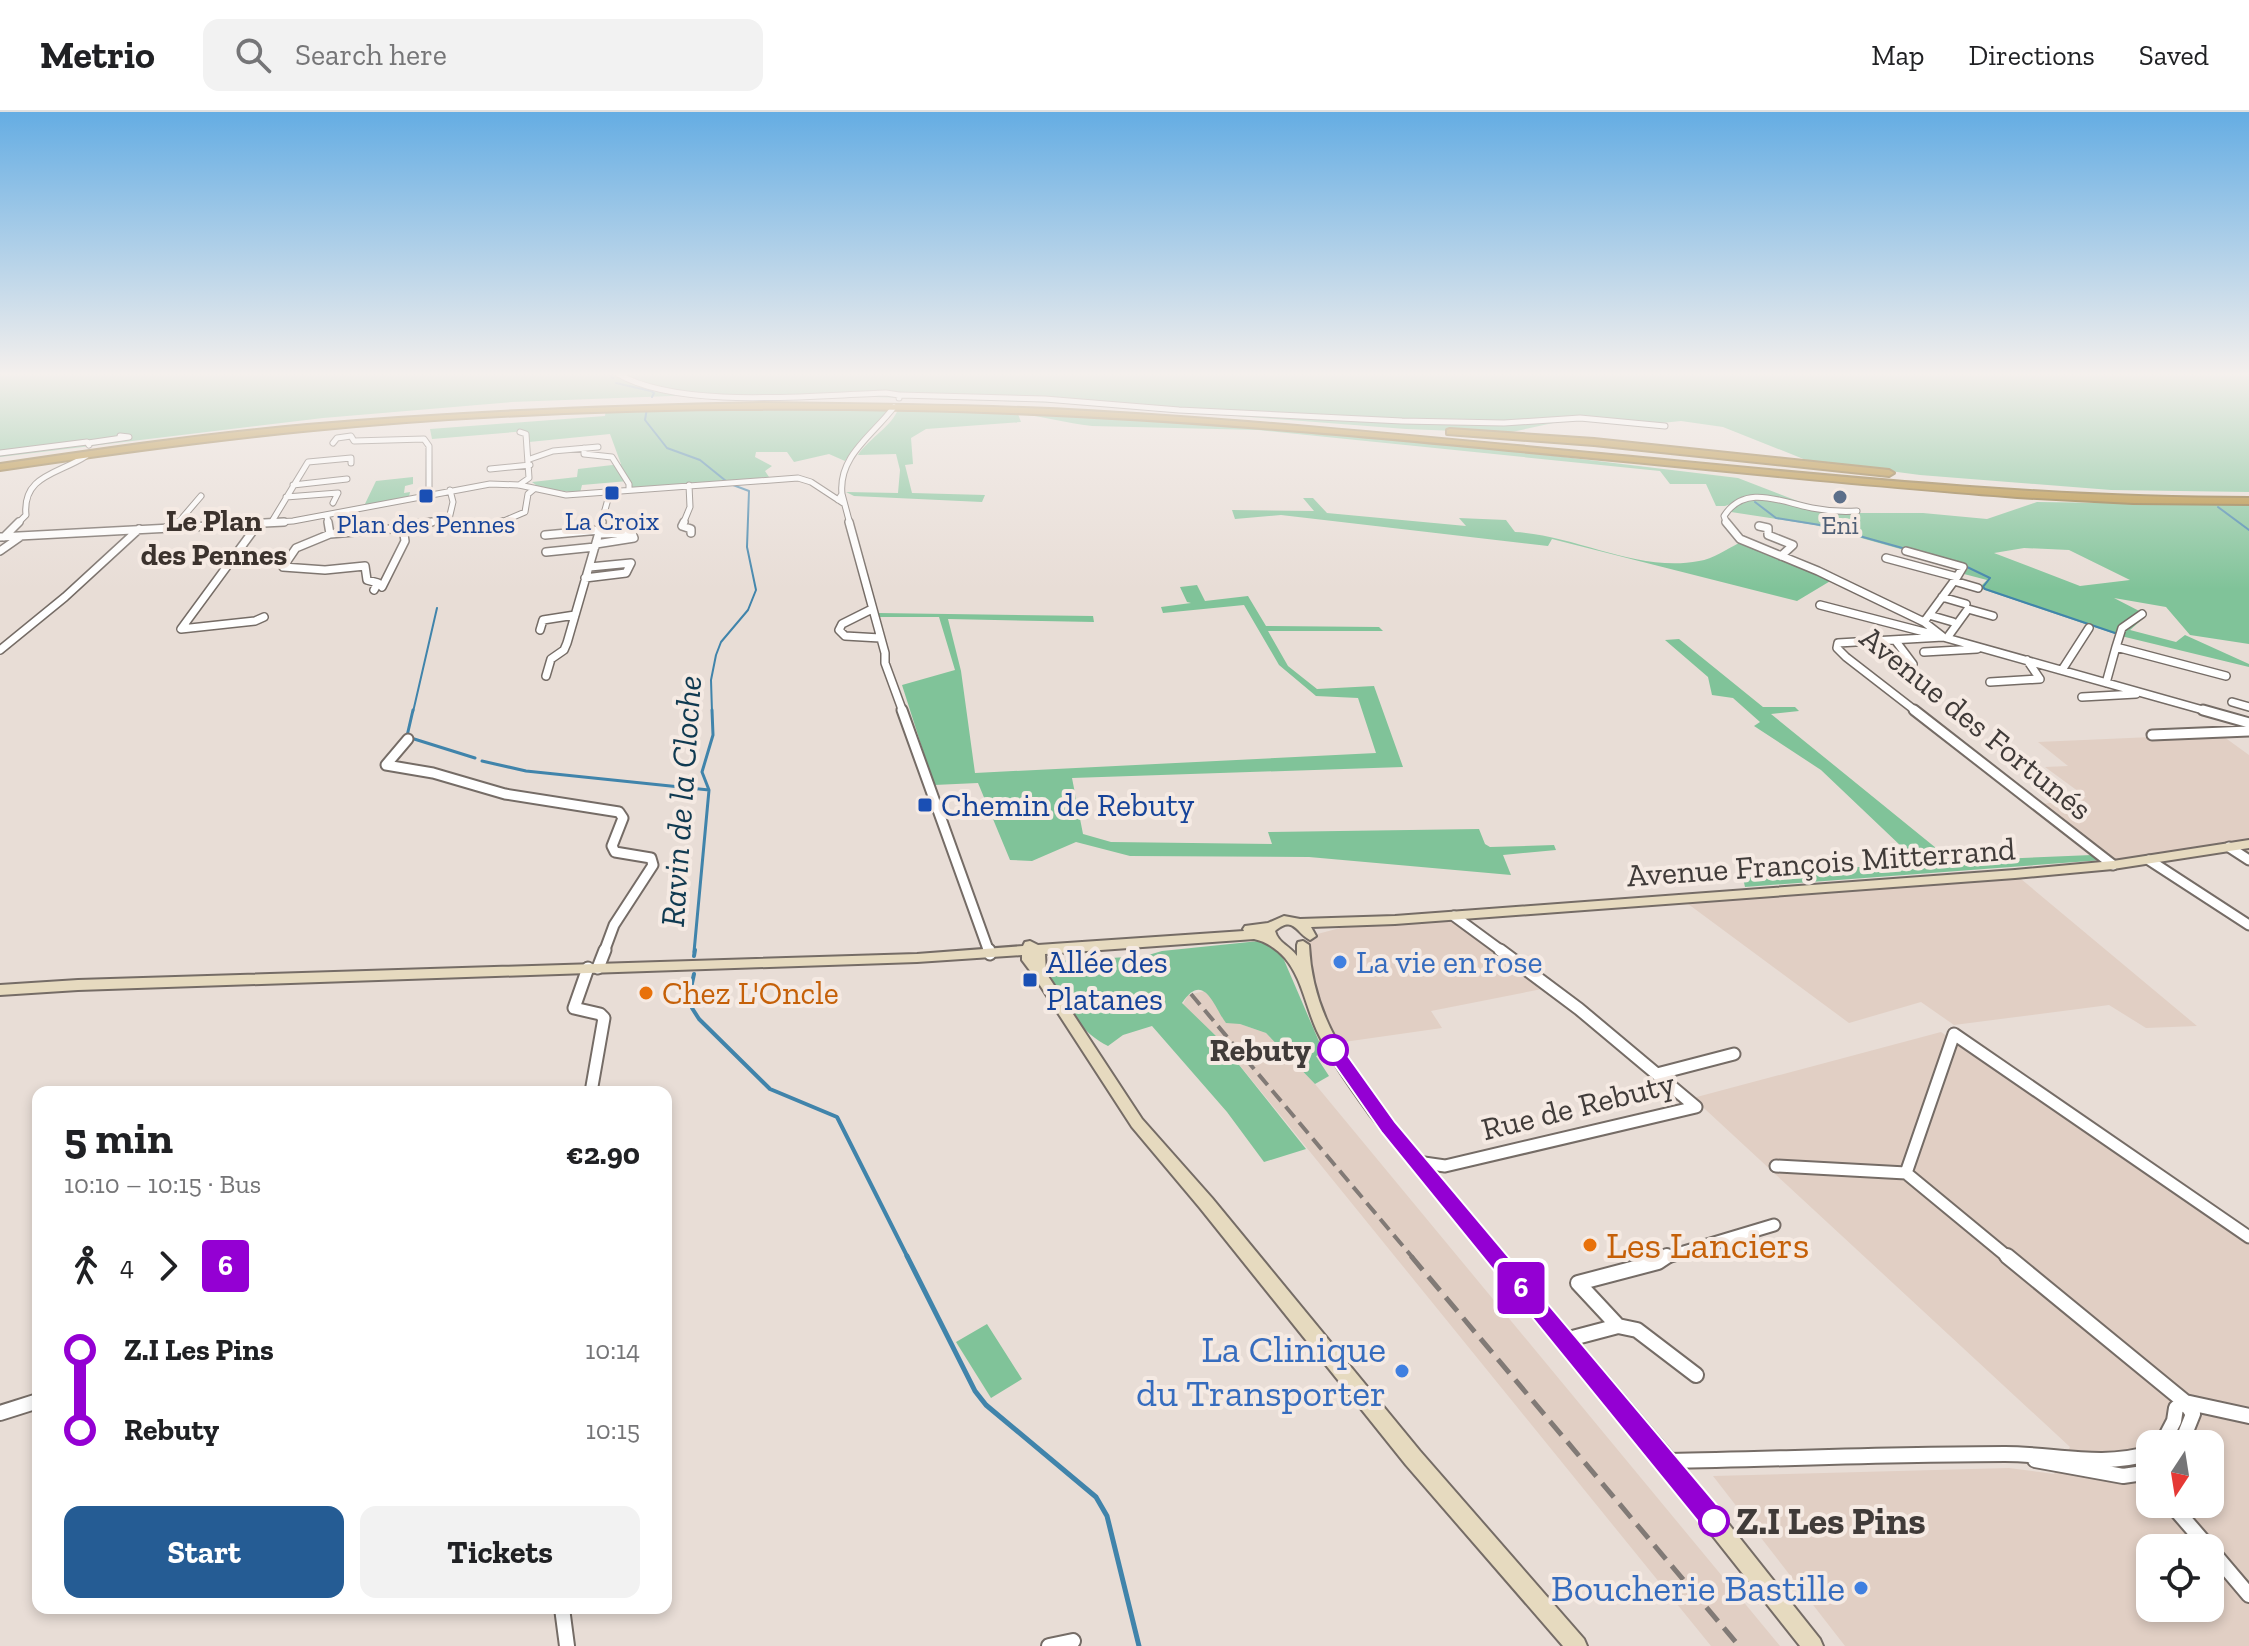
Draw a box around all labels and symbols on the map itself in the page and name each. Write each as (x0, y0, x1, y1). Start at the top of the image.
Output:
marker: La Croix (603, 484, 621, 502)
marker: Plan des Pennes (417, 487, 435, 505)
marker: Eni (1831, 488, 1849, 506)
district label: Le Plan des Pennes (141, 503, 288, 573)
place label: La Croix (565, 505, 659, 537)
place label: Plan des Pennes (337, 508, 515, 540)
place label: Eni (1821, 509, 1859, 541)
street label: Avenue des Fortunés (1853, 618, 2099, 828)
water label: Ravin de la Cloche (652, 674, 710, 928)
place label: Chemin de Rebuty (941, 786, 1195, 824)
marker: Chemin de Rebuty (916, 796, 934, 814)
street label: Avenue François Mitterrand (1625, 829, 2017, 895)
place label: Allée des Platanes (1046, 943, 1168, 1018)
place label: La vie en rose (1356, 943, 1543, 981)
marker: La vie en rose (1331, 953, 1349, 971)
marker: Allée des Platanes (1021, 971, 1039, 989)
place label: Chez L'Oncle (662, 974, 839, 1012)
marker: Chez L'Oncle (637, 984, 655, 1002)
place label: Rebuty (1210, 1031, 1311, 1069)
marker: Rebuty (1318, 1035, 1348, 1065)
street label: Rue de Rebuty (1478, 1064, 1679, 1148)
place label: Les Lanciers (1606, 1222, 1809, 1268)
marker: Les Lanciers (1581, 1236, 1599, 1254)
line badge: 6 (1495, 1262, 1547, 1314)
place label: La Clinique du Transporter (1136, 1326, 1386, 1416)
marker: La Clinique du Transporter (1393, 1362, 1411, 1380)
north arrow (2136, 1430, 2224, 1518)
place label: Z.I Les Pins (1736, 1498, 1926, 1544)
marker: Z.I Les Pins (1699, 1506, 1729, 1536)
place label: Boucherie Bastille (1551, 1565, 1845, 1611)
marker: Boucherie Bastille (1852, 1579, 1870, 1597)

